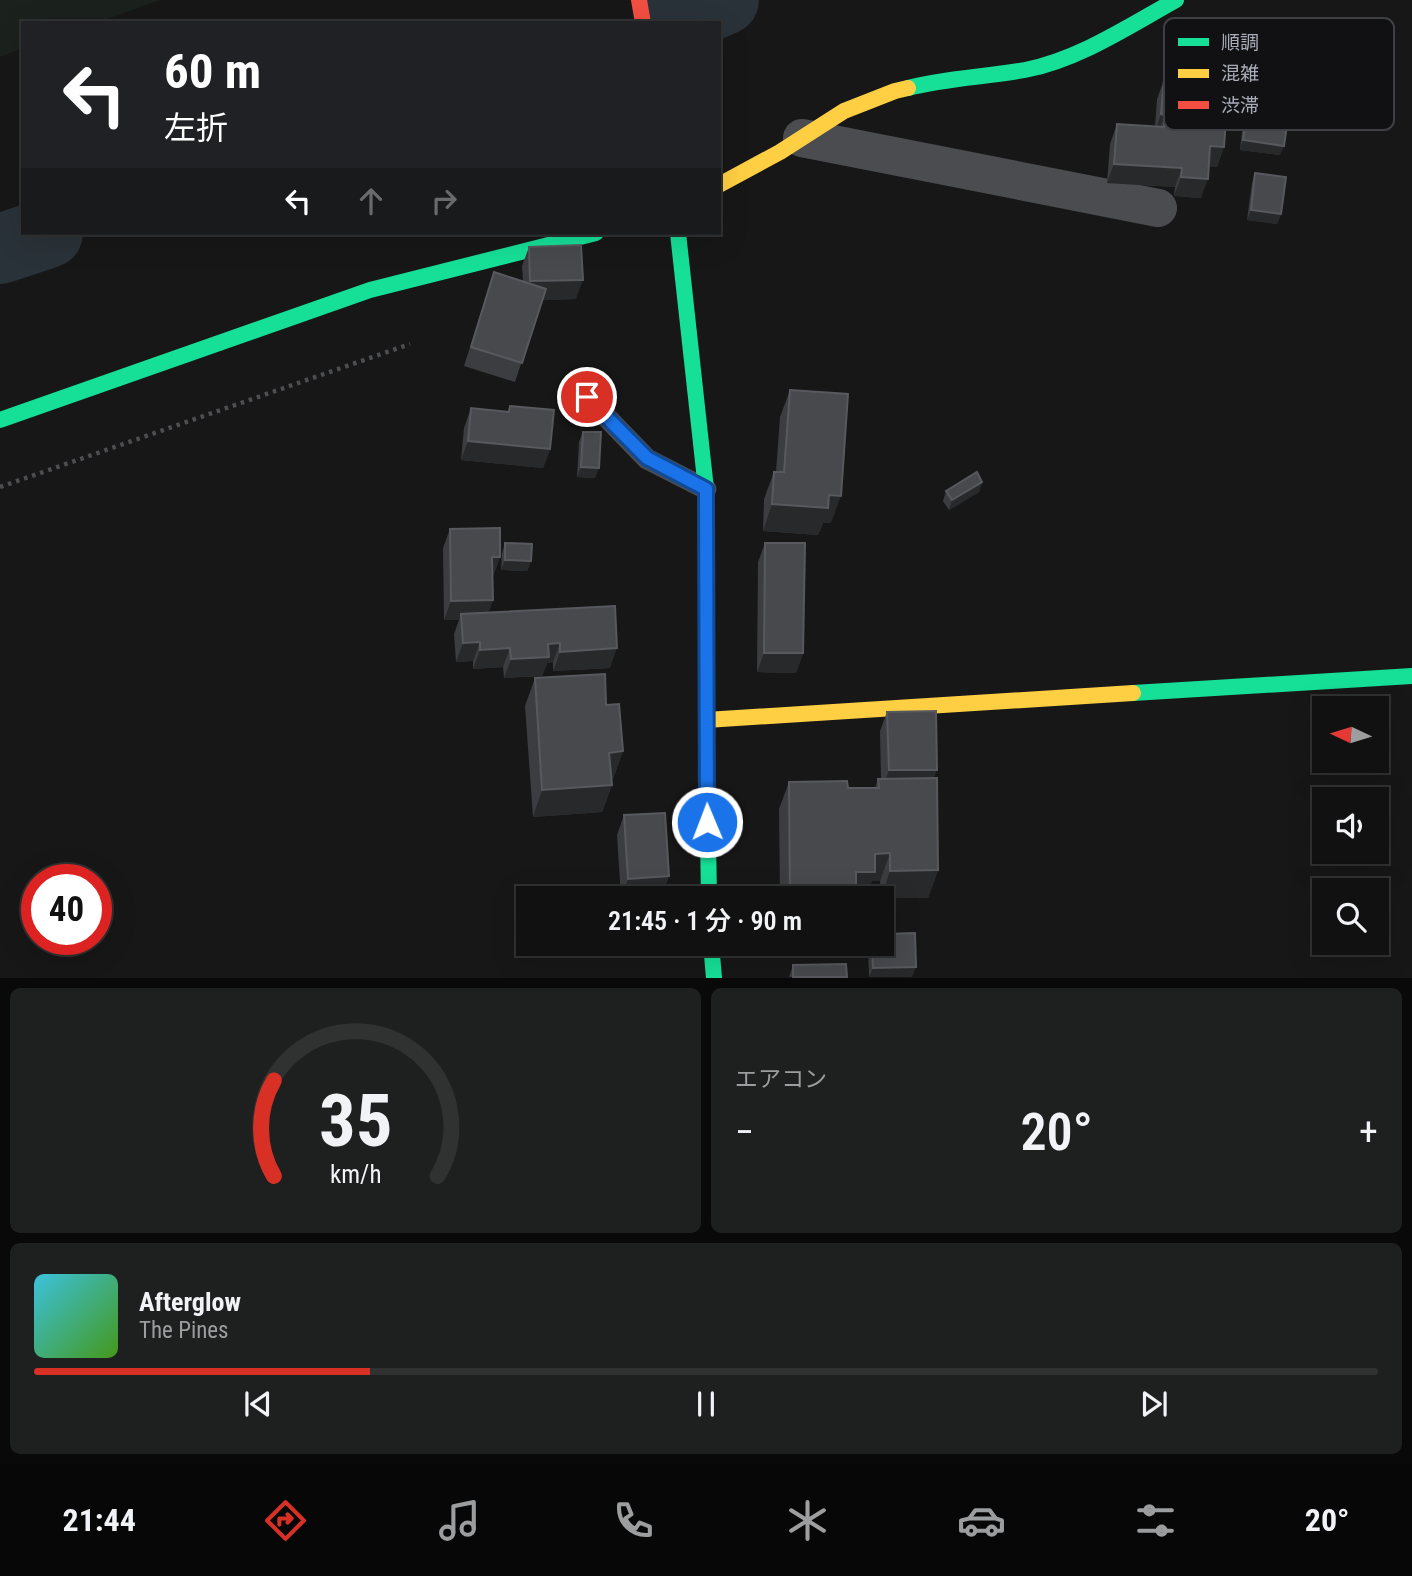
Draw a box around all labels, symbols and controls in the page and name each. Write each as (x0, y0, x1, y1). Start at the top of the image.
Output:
legend (1164, 18, 1394, 130)
text: 順調 (1221, 31, 1259, 54)
text: 60 m (164, 43, 261, 100)
icon: left (49, 49, 140, 140)
text: 混雑 (1221, 62, 1259, 85)
text: 渋滞 (1221, 94, 1259, 117)
text: 左折 (164, 109, 228, 147)
icon: left (279, 182, 317, 220)
icon: ahead (352, 182, 390, 220)
icon: right (425, 182, 463, 220)
pin (557, 367, 617, 427)
icon: arrive (568, 378, 606, 416)
north arrow (1312, 696, 1390, 774)
map controls (1312, 696, 1389, 955)
position arrow (670, 785, 744, 859)
button: sound (1312, 787, 1389, 864)
speed limit sign: 40 (21, 864, 112, 955)
button: search (1312, 878, 1389, 955)
text: 21:45 · 1 分 · 90 m (608, 906, 802, 936)
text: エアコン (735, 1066, 827, 1093)
text: 35 (319, 1079, 392, 1165)
text: 20° (1020, 1102, 1093, 1163)
text: − (735, 1110, 754, 1154)
text: + (1359, 1110, 1378, 1154)
text: km/h (330, 1160, 381, 1189)
text: Afterglow (139, 1287, 241, 1317)
text: The Pines (139, 1317, 229, 1344)
icon: previous (239, 1385, 277, 1423)
icon: pause (687, 1385, 725, 1423)
icon: next (1135, 1385, 1173, 1423)
icon: directions (261, 1496, 310, 1545)
icon: music (435, 1496, 484, 1545)
icon: phone (609, 1496, 658, 1545)
icon: climate (783, 1496, 832, 1545)
icon: car (957, 1496, 1006, 1545)
icon: filters (1131, 1496, 1180, 1545)
text: 21:44 (62, 1501, 136, 1539)
text: 20° (1305, 1501, 1349, 1539)

